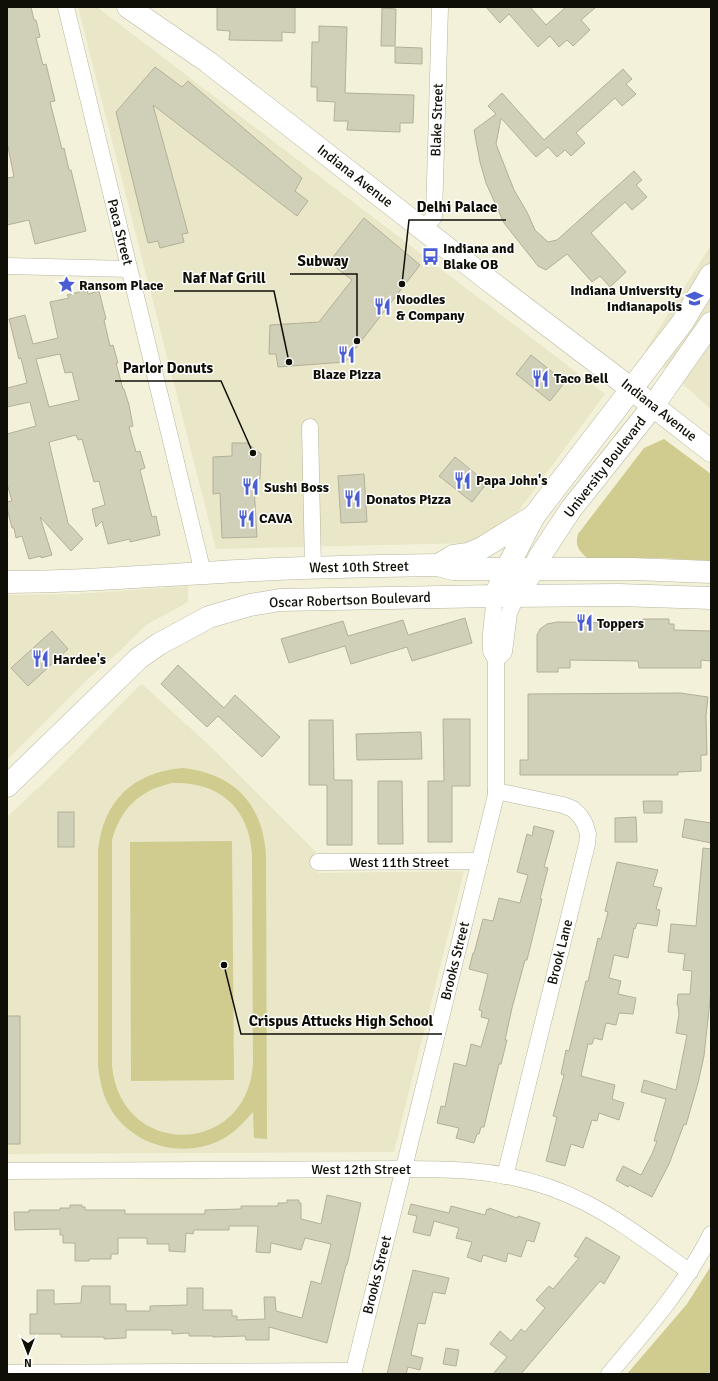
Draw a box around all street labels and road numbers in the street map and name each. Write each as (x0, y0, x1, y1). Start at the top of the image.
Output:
street label: Blake Street (427, 83, 447, 157)
street label: Indiana Avenue (314, 141, 396, 211)
street label: Paca Street (104, 197, 136, 267)
street label: Indiana Avenue (618, 375, 700, 445)
street label: University Boulevard (560, 413, 650, 521)
street label: West 10th Street (309, 558, 409, 576)
street label: Oscar Robertson Boulevard (269, 589, 431, 611)
street label: West 11th Street (349, 854, 449, 871)
street label: Brook Lane (544, 918, 576, 986)
street label: Brooks Street (437, 920, 473, 1002)
street label: West 12th Street (311, 1161, 411, 1178)
street label: Brooks Street (359, 1234, 395, 1316)

